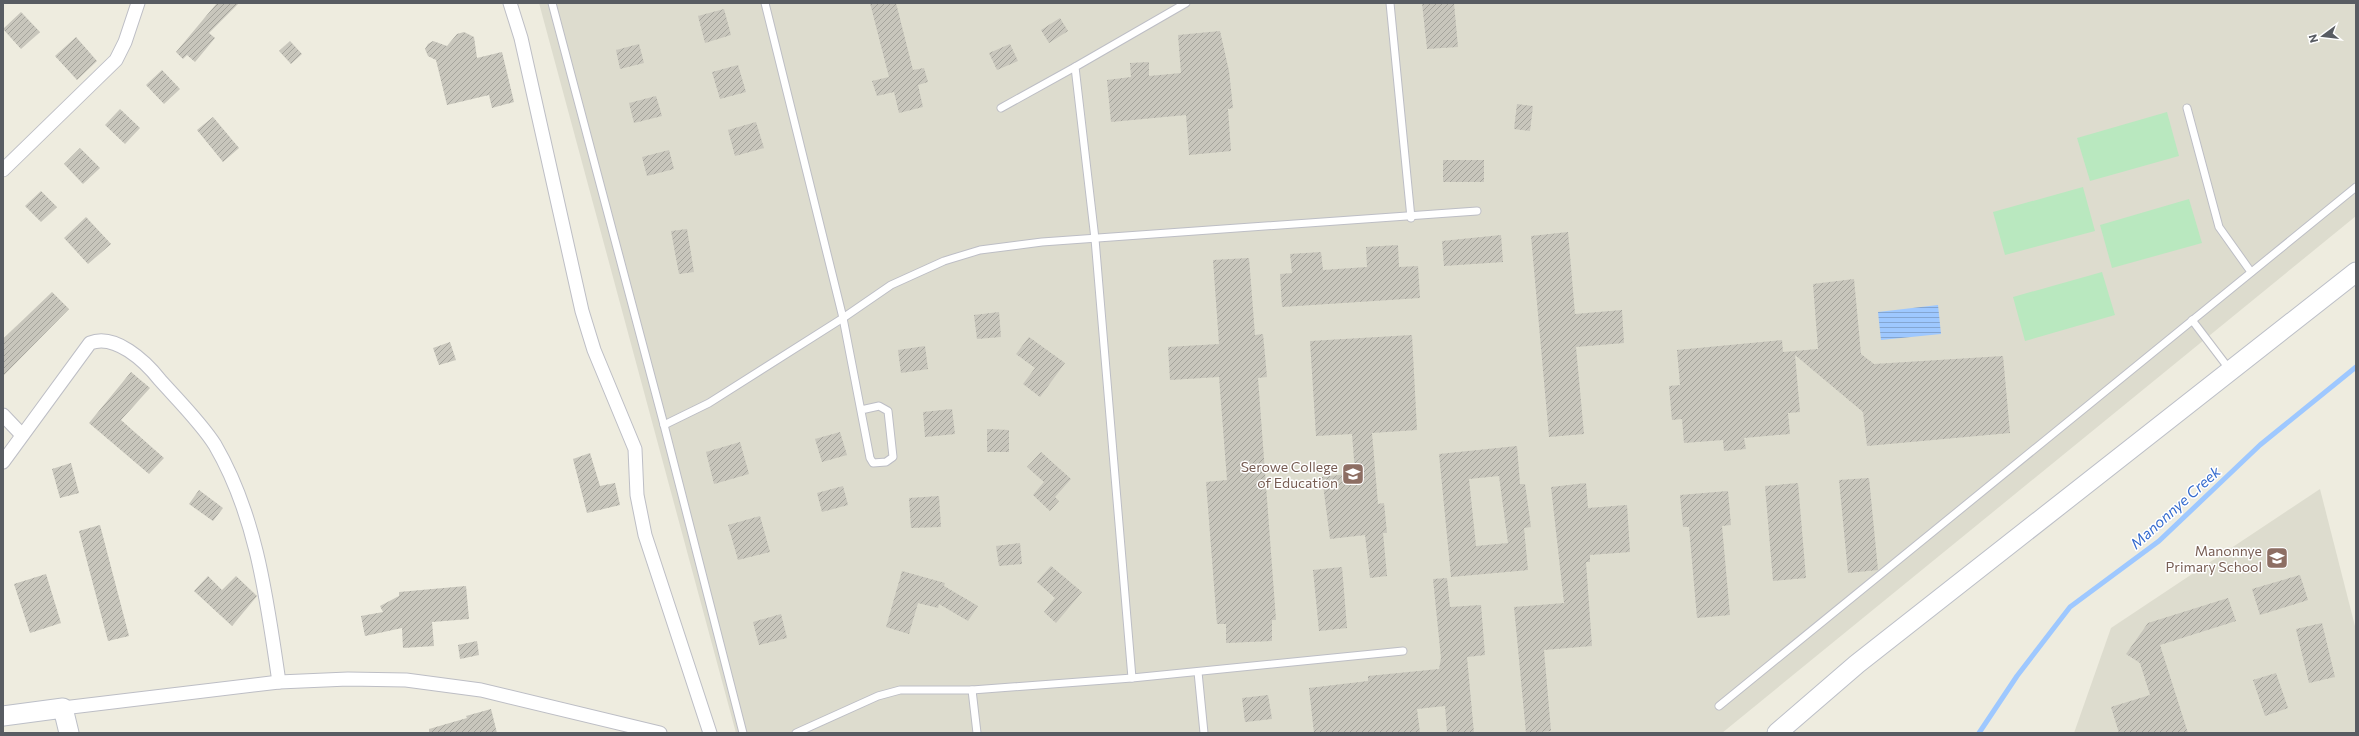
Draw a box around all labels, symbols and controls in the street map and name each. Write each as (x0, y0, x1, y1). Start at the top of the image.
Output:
north arrow (2303, 16, 2343, 56)
text: N (2306, 33, 2320, 44)
place label: Serowe College of Education (1241, 458, 1338, 491)
school or university icon: Serowe College of Education (1340, 461, 1366, 487)
water label: Manonnye Creek (2126, 461, 2224, 552)
place label: Manonnye Primary School (2166, 542, 2262, 575)
school or university icon: Manonnye Primary School (2264, 545, 2290, 571)

